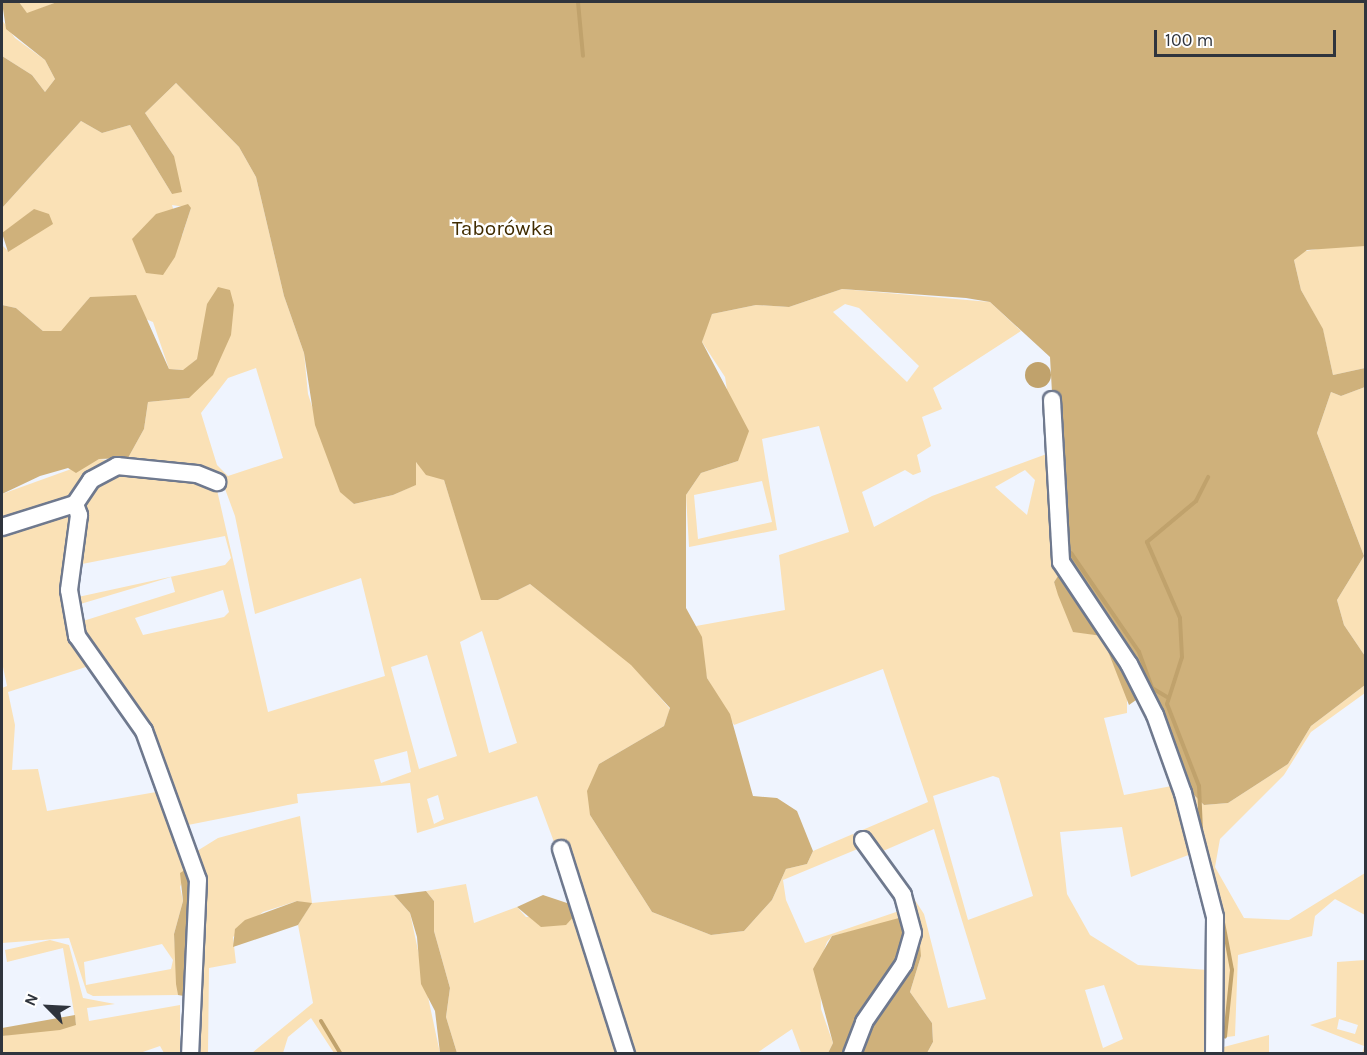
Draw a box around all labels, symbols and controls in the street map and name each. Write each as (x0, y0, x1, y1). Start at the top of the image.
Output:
scale bar (1157, 18, 1338, 56)
text: 100 m (1165, 29, 1213, 51)
park label: Taborówka (452, 215, 554, 241)
north arrow (18, 977, 78, 1037)
text: N (20, 990, 42, 1009)

